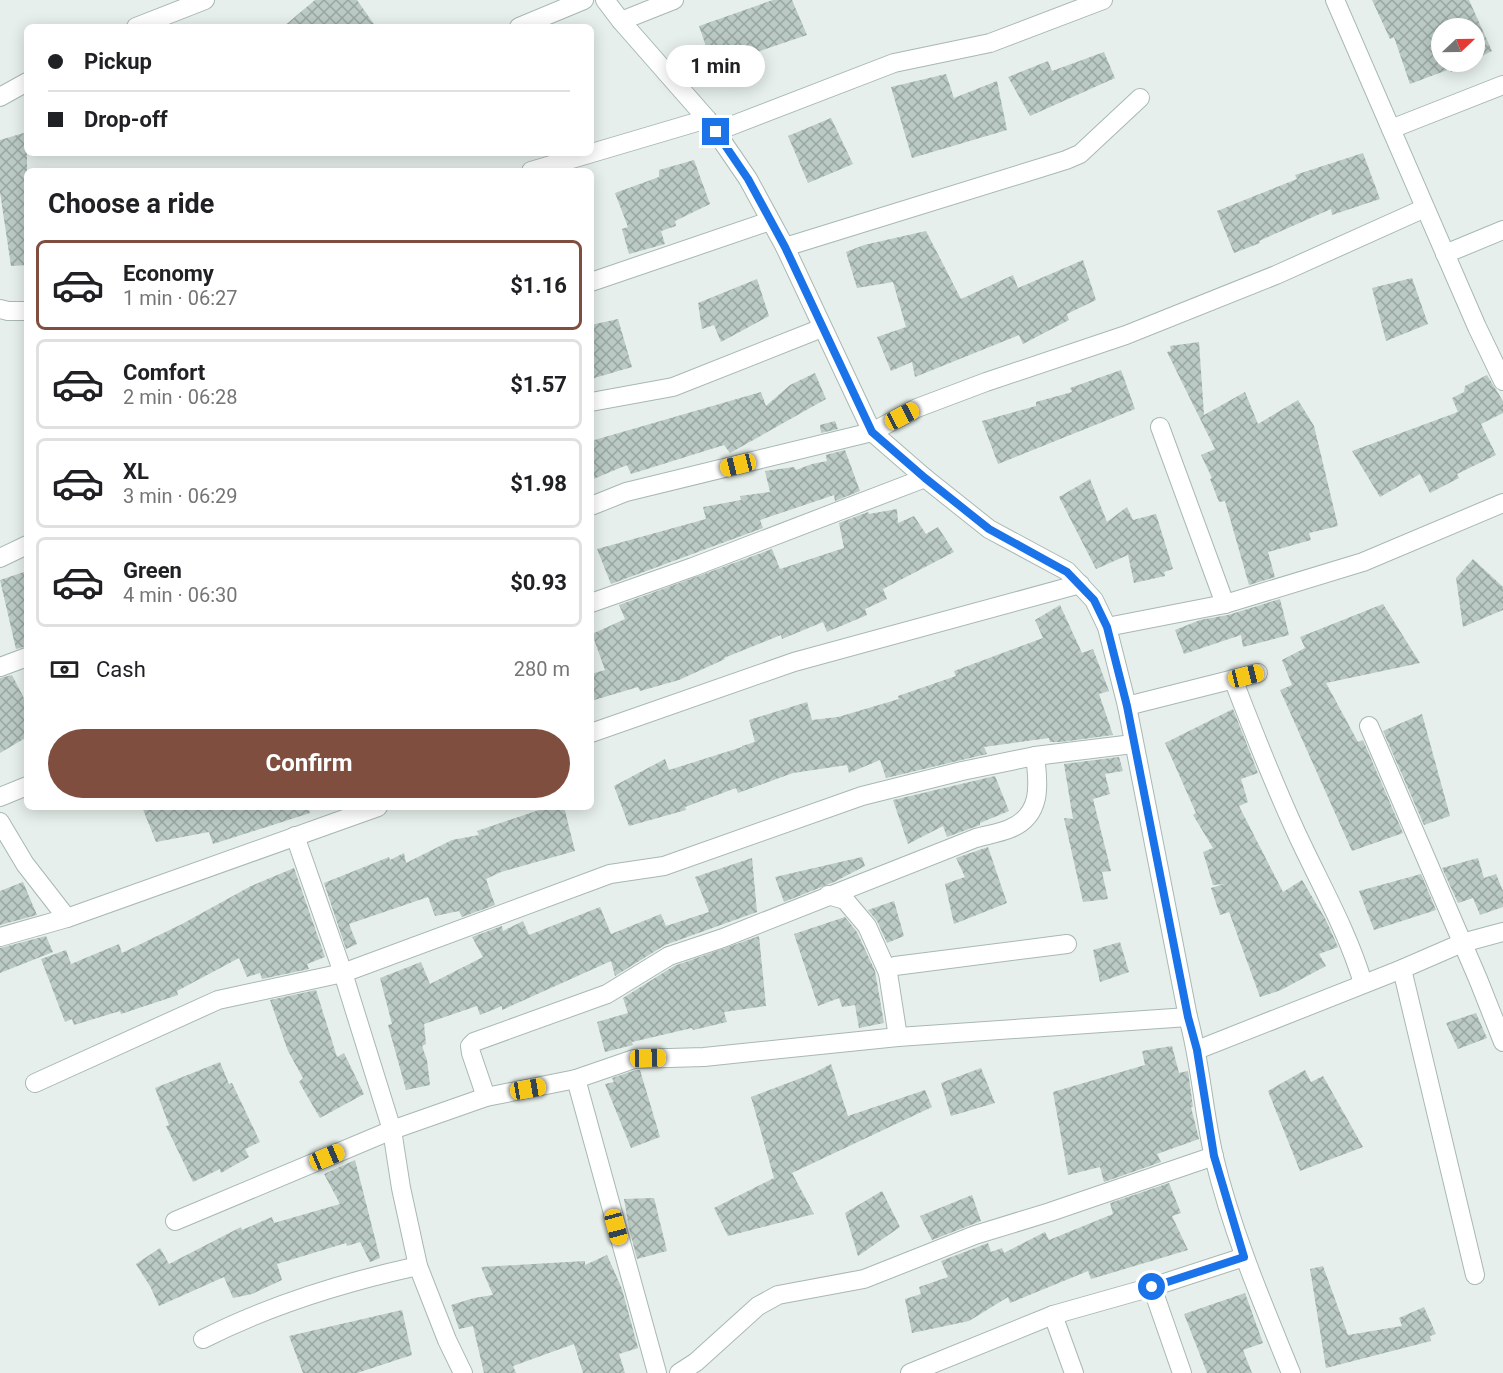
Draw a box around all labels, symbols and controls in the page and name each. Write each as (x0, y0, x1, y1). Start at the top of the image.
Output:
north arrow (1431, 18, 1485, 72)
map controls (1431, 18, 1485, 72)
callout: 1 min (666, 45, 766, 87)
text: Pickup (84, 49, 152, 74)
text: 1 min (690, 54, 741, 78)
text: Drop-off (84, 107, 168, 132)
route end (702, 118, 729, 145)
text: Choose a ride (48, 188, 214, 220)
icon: car (51, 258, 105, 312)
text: Economy (123, 261, 214, 286)
text: $1.16 (510, 273, 567, 298)
text: 1 min · 06:27 (123, 286, 238, 310)
icon: car (51, 357, 105, 411)
text: Comfort (123, 360, 205, 385)
text: $1.57 (510, 372, 567, 397)
text: 2 min · 06:28 (123, 385, 238, 409)
car (882, 400, 922, 432)
car (718, 452, 758, 478)
icon: car (51, 456, 105, 510)
text: XL (123, 459, 149, 484)
text: $1.98 (510, 471, 567, 496)
text: 3 min · 06:29 (123, 484, 238, 508)
icon: car (51, 555, 105, 609)
text: Green (123, 558, 182, 583)
text: $0.93 (510, 570, 567, 595)
text: 4 min · 06:30 (123, 583, 238, 607)
icon: cash (48, 653, 81, 686)
text: Cash (96, 657, 146, 682)
text: 280 m (514, 657, 570, 681)
car (1226, 663, 1266, 689)
button: Confirm (48, 729, 570, 798)
car (630, 1049, 666, 1067)
car (509, 1077, 547, 1101)
car (307, 1142, 347, 1172)
car (603, 1207, 629, 1247)
route start (1138, 1273, 1165, 1300)

